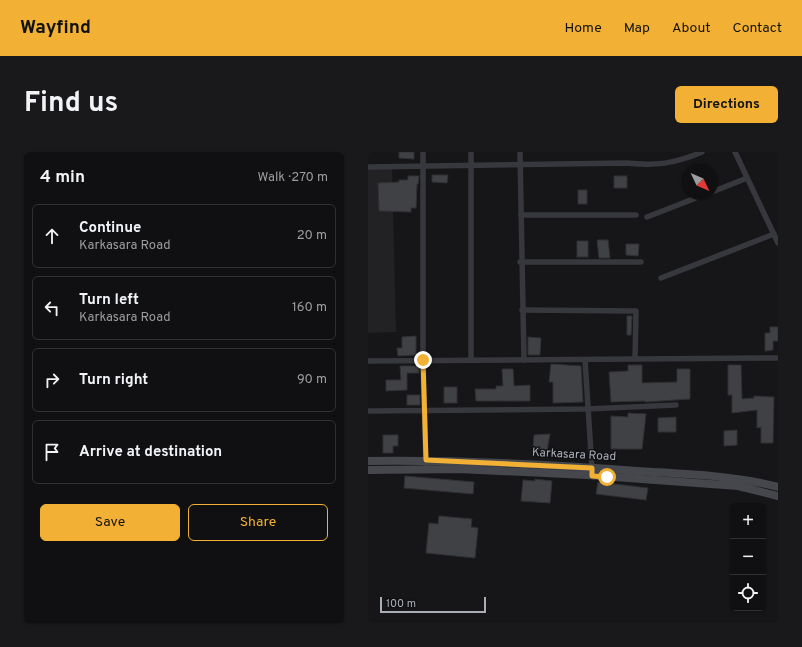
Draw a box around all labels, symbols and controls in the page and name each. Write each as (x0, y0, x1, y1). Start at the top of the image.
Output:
text: Wayfind (20, 16, 91, 40)
text: Home (565, 20, 602, 37)
text: Map (624, 20, 650, 37)
text: About (672, 20, 711, 37)
text: Contact (733, 20, 782, 37)
text: Find us (24, 86, 118, 122)
button: Directions (675, 86, 778, 123)
north arrow (682, 164, 718, 200)
text: 4 min (40, 167, 85, 189)
text: Walk · 270 m (258, 170, 328, 186)
text: Continue (79, 219, 141, 238)
icon: ahead (41, 225, 63, 247)
text: 20 m (297, 228, 327, 244)
text: Karkasara Road (79, 238, 171, 254)
text: Turn left (79, 291, 139, 310)
icon: left (41, 297, 63, 319)
text: 160 m (292, 300, 327, 316)
text: Karkasara Road (79, 310, 171, 326)
route end (414, 351, 432, 369)
icon: right (41, 369, 63, 391)
text: Turn right (79, 371, 148, 390)
text: 90 m (297, 372, 327, 388)
icon: arrive (41, 441, 63, 463)
text: Arrive at destination (79, 443, 222, 462)
street label: Karkasara Road (531, 445, 617, 465)
route start (598, 468, 616, 486)
map controls (730, 503, 766, 611)
button: + (730, 503, 766, 539)
button: Save (40, 504, 180, 541)
button: Share (188, 504, 328, 541)
button: − (730, 539, 766, 575)
button: locate (730, 575, 766, 611)
scale bar (380, 595, 486, 614)
text: 100 m (386, 597, 416, 611)

